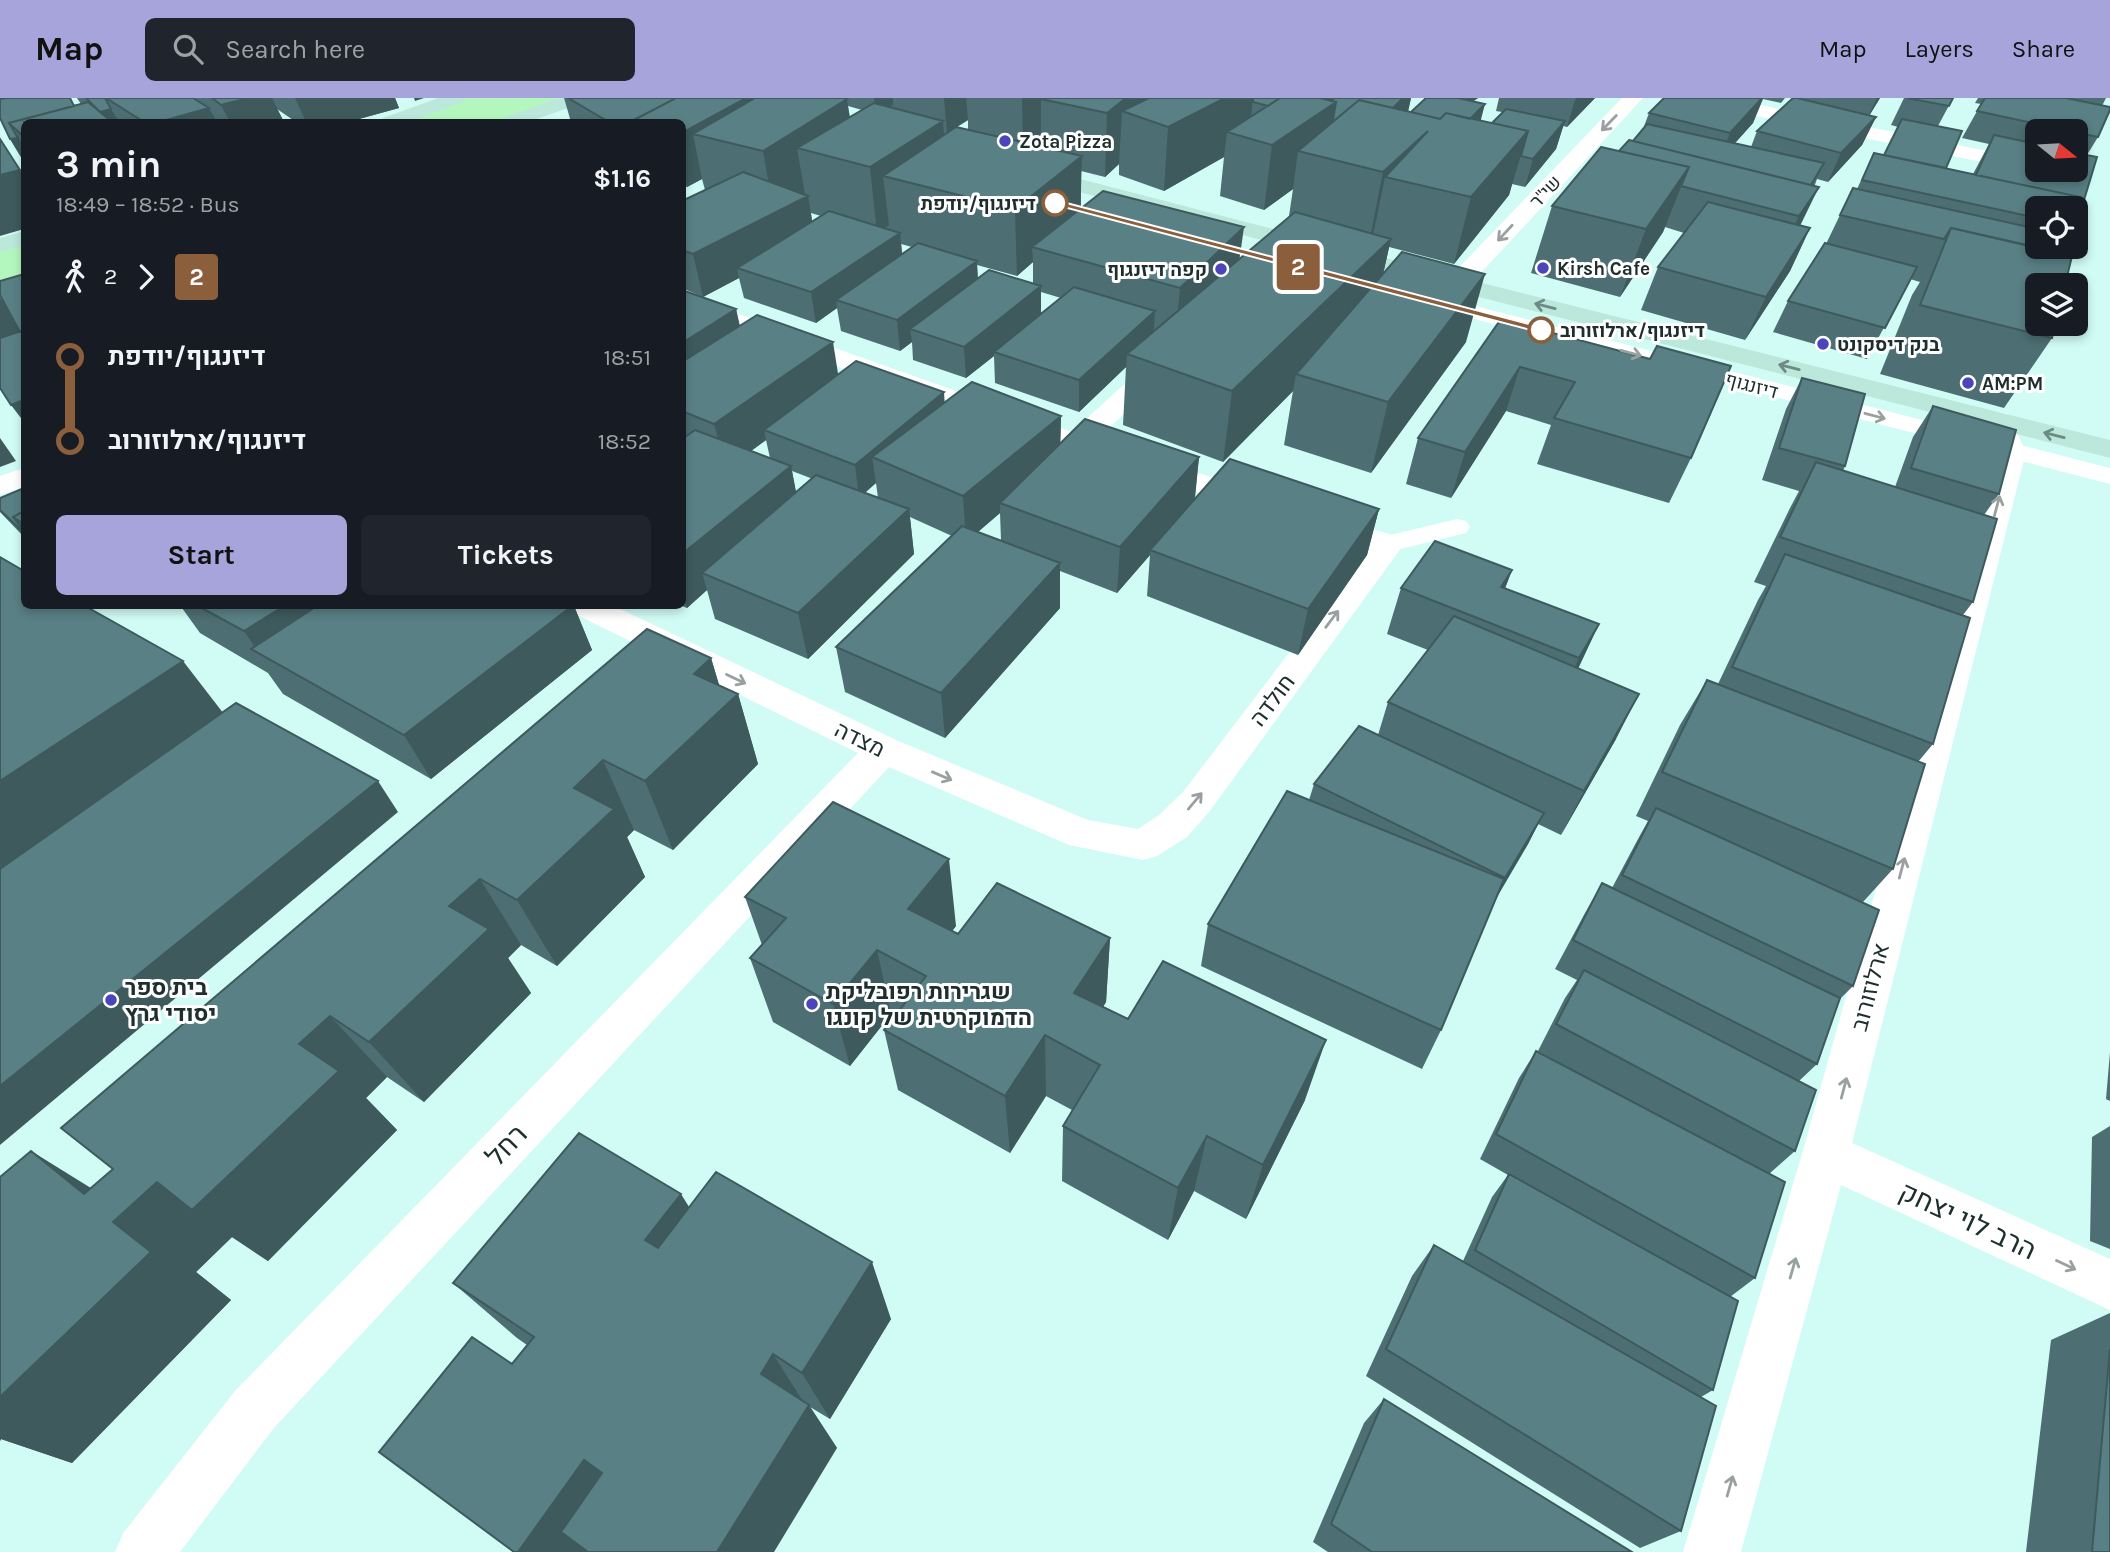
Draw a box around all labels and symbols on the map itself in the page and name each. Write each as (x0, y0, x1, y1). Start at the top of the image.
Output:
one-way arrow (1601, 114, 1618, 131)
north arrow (2025, 119, 2088, 182)
place label: Zota Pizza (1019, 131, 1112, 153)
marker: Zota Pizza (997, 133, 1013, 149)
street label: שי"ר (1525, 171, 1566, 212)
marker: דיזנגוף/יודפת (1042, 190, 1068, 216)
place label: דיזנגוף/יודפת (921, 193, 1036, 215)
one-way arrow (1497, 224, 1514, 241)
line badge: 2 (1275, 244, 1321, 290)
place label: Kirsh Cafe (1557, 258, 1650, 280)
place label: קפה דיזנגוף (1107, 259, 1207, 281)
marker: Kirsh Cafe (1535, 260, 1551, 276)
marker: קפה דיזנגוף (1213, 261, 1229, 277)
one-way arrow (1534, 299, 1557, 312)
marker: דיזנגוף/ארלוזורוב (1528, 317, 1554, 343)
place label: דיזנגוף/ארלוזורוב (1560, 320, 1705, 342)
place label: בנק דיסקונט (1837, 334, 1940, 356)
marker: בנק דיסקונט (1815, 336, 1831, 352)
one-way arrow (1619, 347, 1642, 360)
one-way arrow (1778, 360, 1801, 373)
street label: דיזנגוף (1723, 368, 1780, 404)
place label: AM:PM (1982, 373, 2043, 395)
marker: AM:PM (1960, 375, 1976, 391)
one-way arrow (1863, 410, 1885, 423)
one-way arrow (2043, 428, 2066, 441)
one-way arrow (1991, 495, 2004, 518)
one-way arrow (1325, 610, 1339, 629)
street label: חולדה (1244, 669, 1301, 732)
one-way arrow (725, 672, 746, 686)
street label: מצדה (830, 716, 889, 763)
one-way arrow (931, 770, 952, 783)
one-way arrow (1187, 792, 1203, 810)
one-way arrow (1896, 857, 1909, 880)
street label: ארלוזורוב (1846, 940, 1895, 1034)
place label: בית ספר יסודי גרץ (125, 974, 216, 1027)
place label: שגרירות רפובליקת הדמוקרטית של קונגו (826, 978, 1032, 1031)
marker: בית ספר יסודי גרץ (103, 992, 119, 1008)
marker: שגרירות רפובליקת הדמוקרטית של קונגו (804, 996, 820, 1012)
one-way arrow (1838, 1077, 1851, 1100)
street label: רחל (479, 1118, 534, 1173)
street label: הרב לוי יצחק (1894, 1174, 2042, 1267)
one-way arrow (1788, 1257, 1801, 1279)
one-way arrow (2055, 1259, 2076, 1272)
one-way arrow (1725, 1476, 1738, 1498)

